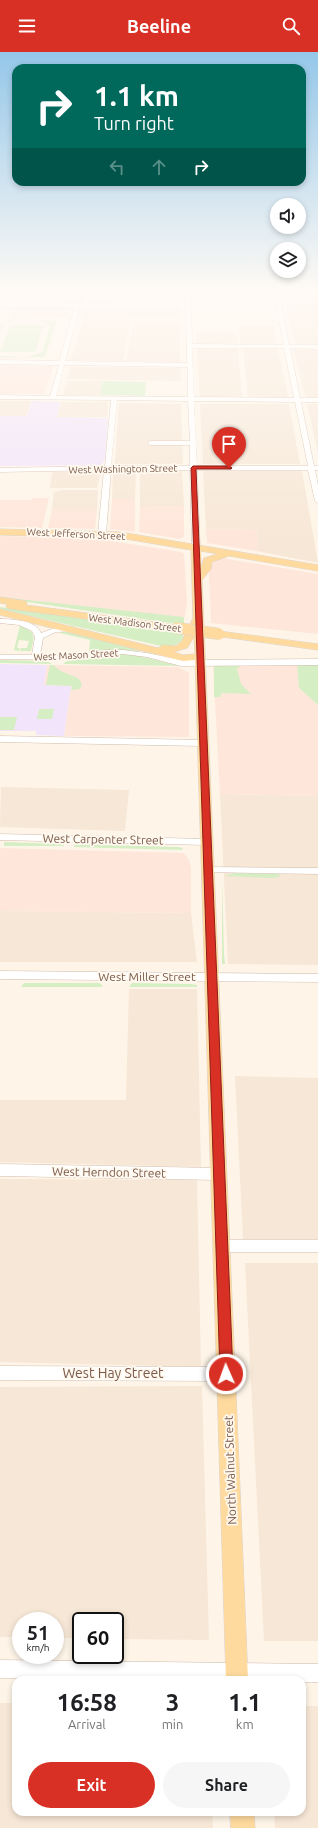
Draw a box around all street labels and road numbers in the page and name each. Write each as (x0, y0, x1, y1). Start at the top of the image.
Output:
street label: West Washington Street (68, 463, 178, 475)
street label: West Jefferson Street (26, 526, 126, 542)
street label: West Madison Street (88, 612, 182, 634)
street label: West Mason Street (33, 647, 119, 663)
street label: West Carpenter Street (42, 831, 164, 847)
street label: West Miller Street (98, 970, 196, 983)
street label: West Herndon Street (52, 1165, 166, 1179)
street label: West Hay Street (62, 1365, 164, 1381)
street label: North Walnut Street (222, 1415, 238, 1525)

